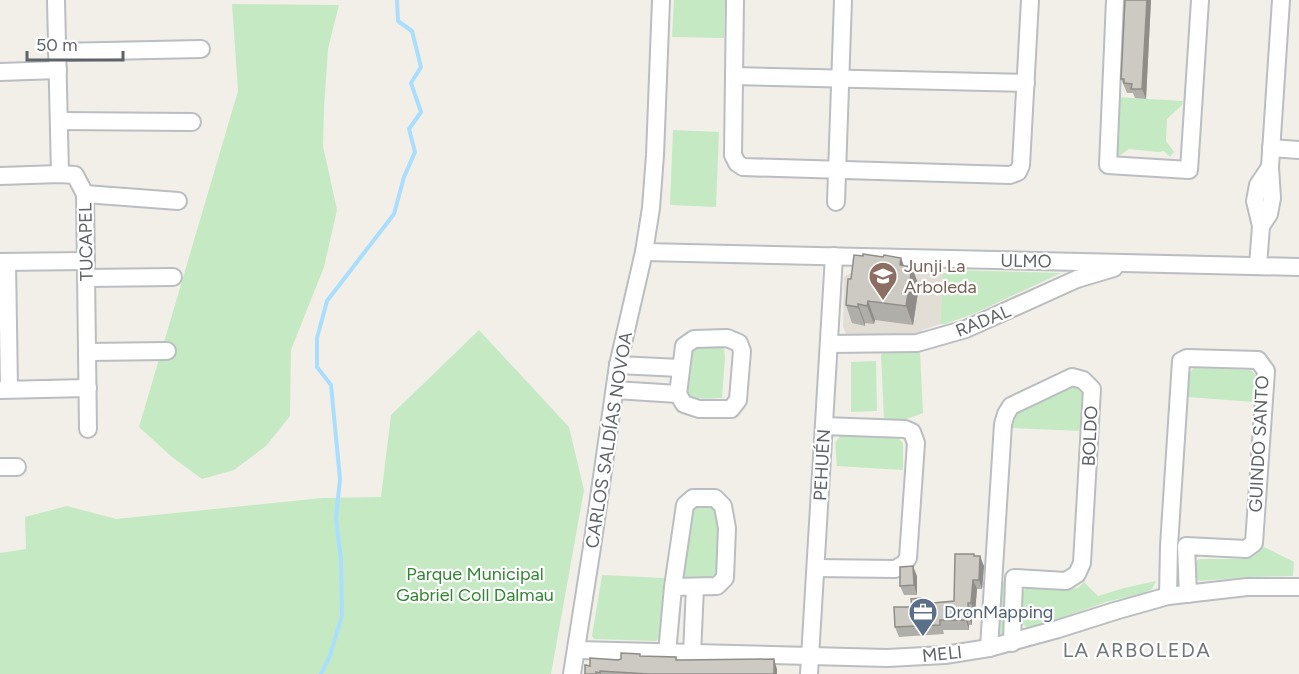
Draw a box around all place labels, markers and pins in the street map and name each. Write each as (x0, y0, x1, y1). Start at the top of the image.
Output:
place label: Junji La Arboleda (904, 255, 977, 298)
school or university icon: Junji La Arboleda (867, 260, 899, 302)
office icon: DronMapping (907, 596, 939, 638)
place label: DronMapping (944, 601, 1053, 623)

